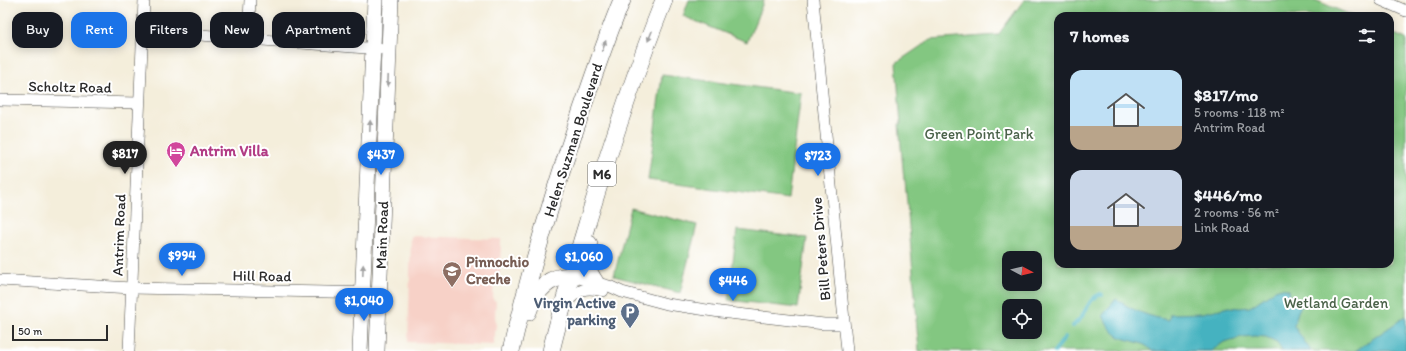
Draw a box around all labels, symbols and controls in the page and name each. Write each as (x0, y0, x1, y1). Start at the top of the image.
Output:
chip: Buy (12, 12, 63, 48)
chip: Rent (71, 12, 127, 48)
chip: Filters (135, 12, 202, 48)
chip: New (210, 12, 264, 48)
chip: Apartment (272, 12, 365, 48)
icon: filters (1356, 25, 1378, 47)
text: 7 homes (1070, 26, 1130, 46)
one-way arrow (646, 31, 652, 43)
one-way arrow (601, 40, 607, 52)
street label: Helen Suzman Boulevard (540, 61, 606, 219)
one-way arrow (385, 75, 392, 87)
street label: Scholtz Road (28, 77, 112, 97)
text: $817/mo (1194, 85, 1258, 105)
icon: home (1102, 86, 1150, 134)
text: 5 rooms · 118 m² (1194, 105, 1285, 120)
one-way arrow (366, 120, 373, 132)
text: Antrim Road (1194, 120, 1265, 135)
park label: Green Point Park (924, 125, 1034, 143)
hotel icon: Antrim Villa (165, 140, 187, 168)
pin: $817 (101, 141, 149, 175)
place label: Antrim Villa (189, 142, 269, 160)
pin: $437 (357, 142, 405, 176)
pin: $723 (794, 143, 842, 177)
text: $817 (112, 146, 138, 161)
text: $437 (367, 147, 395, 162)
text: $723 (805, 148, 831, 163)
road number: M6 (588, 162, 616, 186)
text: $446/mo (1194, 185, 1262, 205)
icon: home (1102, 186, 1150, 234)
street label: Antrim Road (109, 194, 129, 276)
street label: Bill Peters Drive (808, 197, 834, 301)
street label: Main Road (372, 201, 392, 269)
text: 2 rooms · 56 m² (1194, 205, 1279, 220)
text: Link Road (1194, 220, 1249, 235)
pin: $994 (158, 243, 206, 277)
pin: $1,060 (551, 244, 617, 278)
text: $994 (168, 248, 196, 263)
text: $1,060 (565, 249, 603, 264)
north arrow (1002, 251, 1042, 291)
map controls (1002, 251, 1042, 339)
place label: Pinnochio Creche (466, 253, 529, 288)
school or university icon: Pinnochio Creche (441, 260, 463, 288)
one-way arrow (360, 264, 367, 276)
street label: Hill Road (232, 266, 292, 286)
pin: $446 (709, 268, 757, 302)
text: $446 (718, 273, 748, 288)
pin: $1,040 (331, 288, 397, 322)
text: $1,040 (344, 293, 384, 308)
place label: Virgin Active parking (534, 294, 616, 330)
park label: Wetland Garden (1284, 294, 1389, 312)
button: locate (1002, 299, 1042, 339)
parking icon: Virgin Active parking (619, 301, 641, 329)
scale bar (12, 323, 108, 342)
text: 50 m (18, 325, 42, 338)

